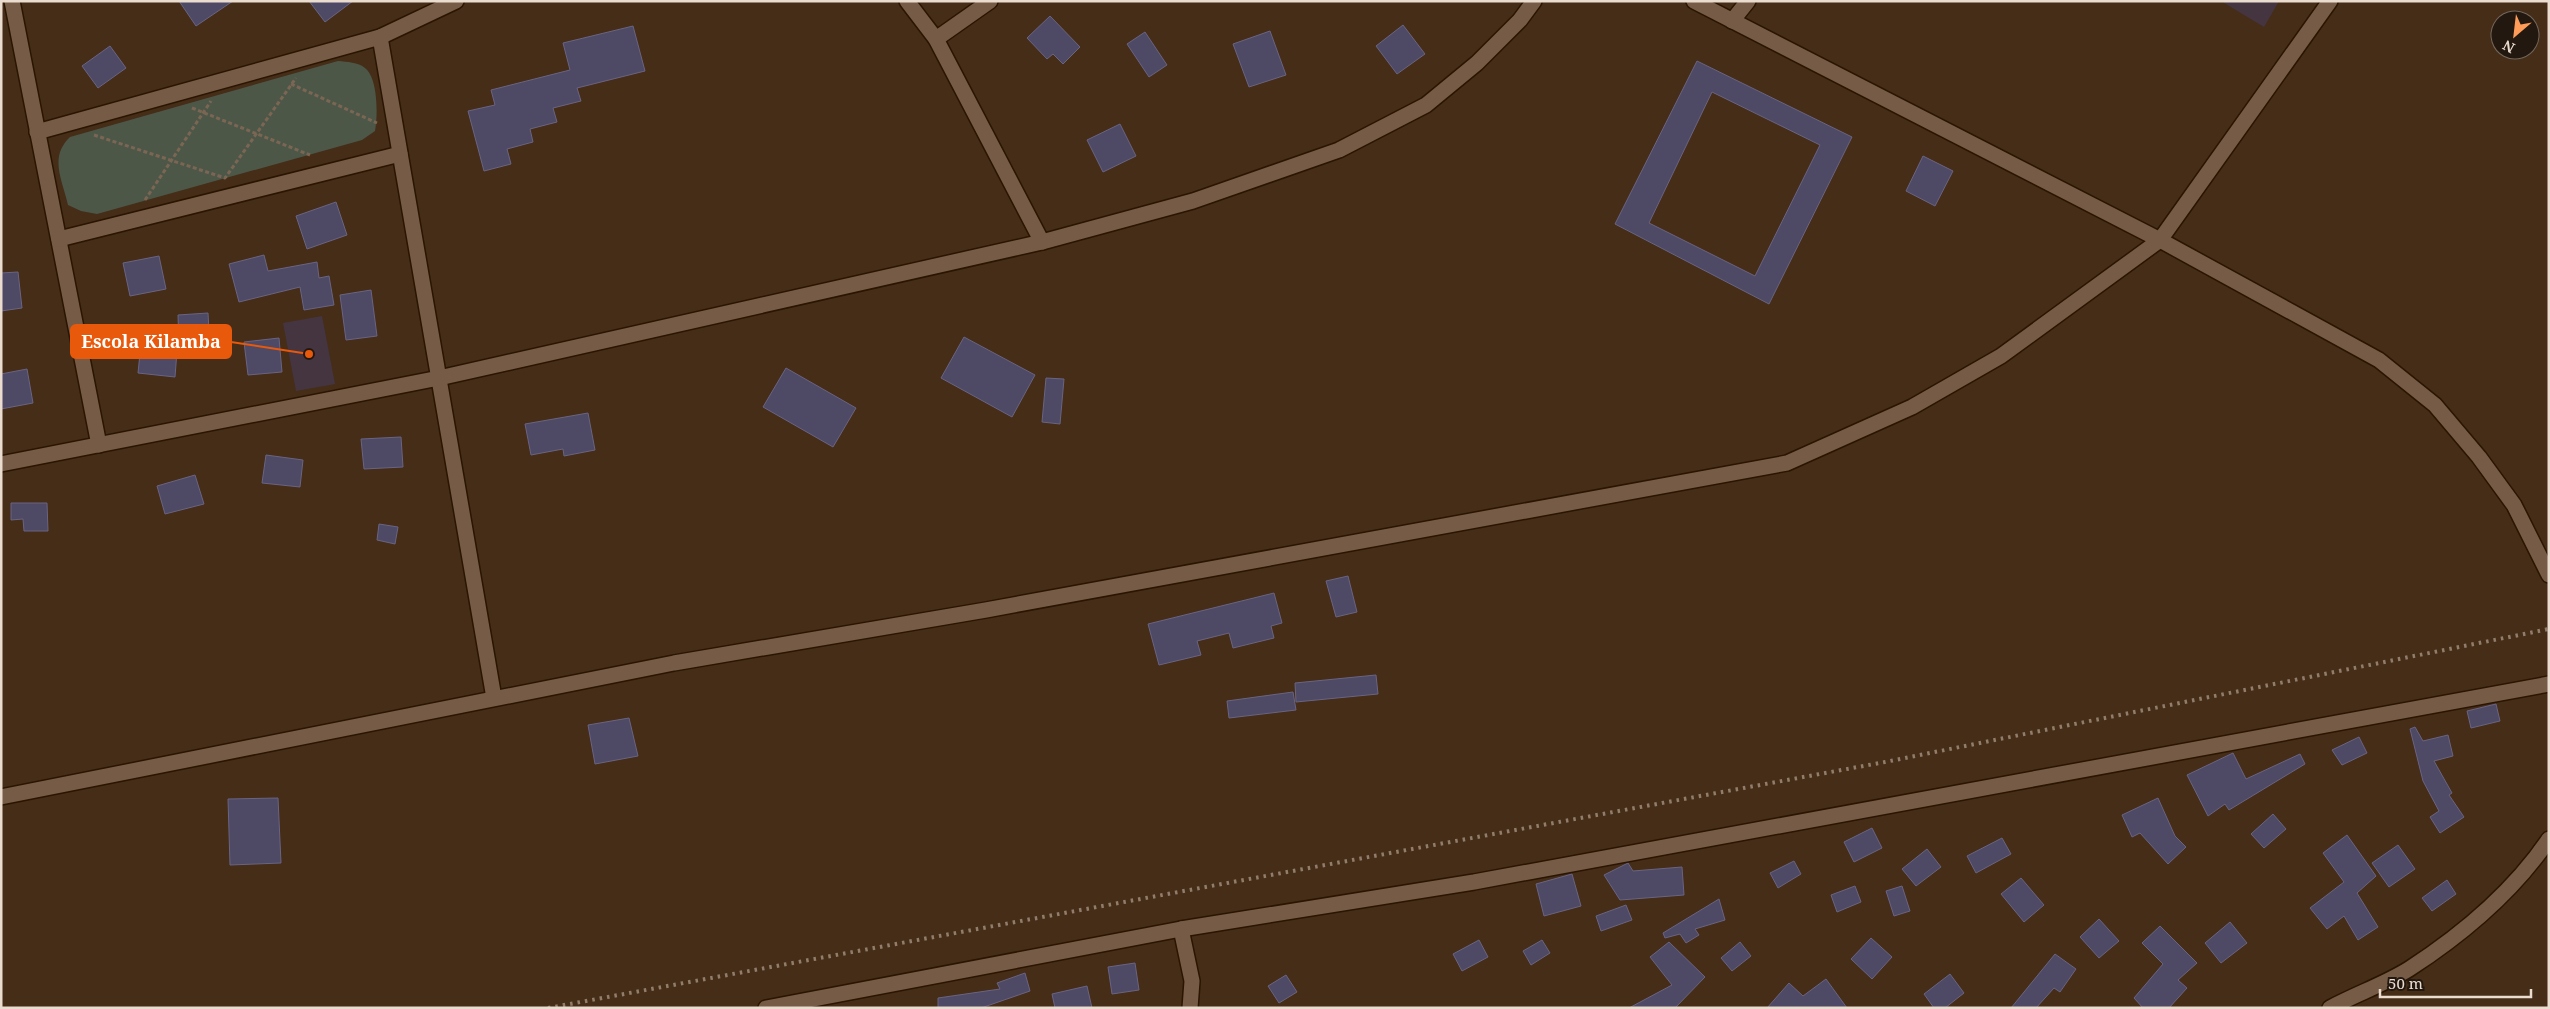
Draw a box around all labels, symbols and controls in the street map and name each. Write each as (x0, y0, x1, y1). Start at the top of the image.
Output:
north arrow (2490, 10, 2540, 60)
text: N (2499, 36, 2518, 58)
callout: Escola Kilamba (71, 325, 231, 358)
text: Escola Kilamba (81, 329, 221, 353)
scale bar (2380, 966, 2531, 998)
text: 50 m (2388, 973, 2423, 993)

